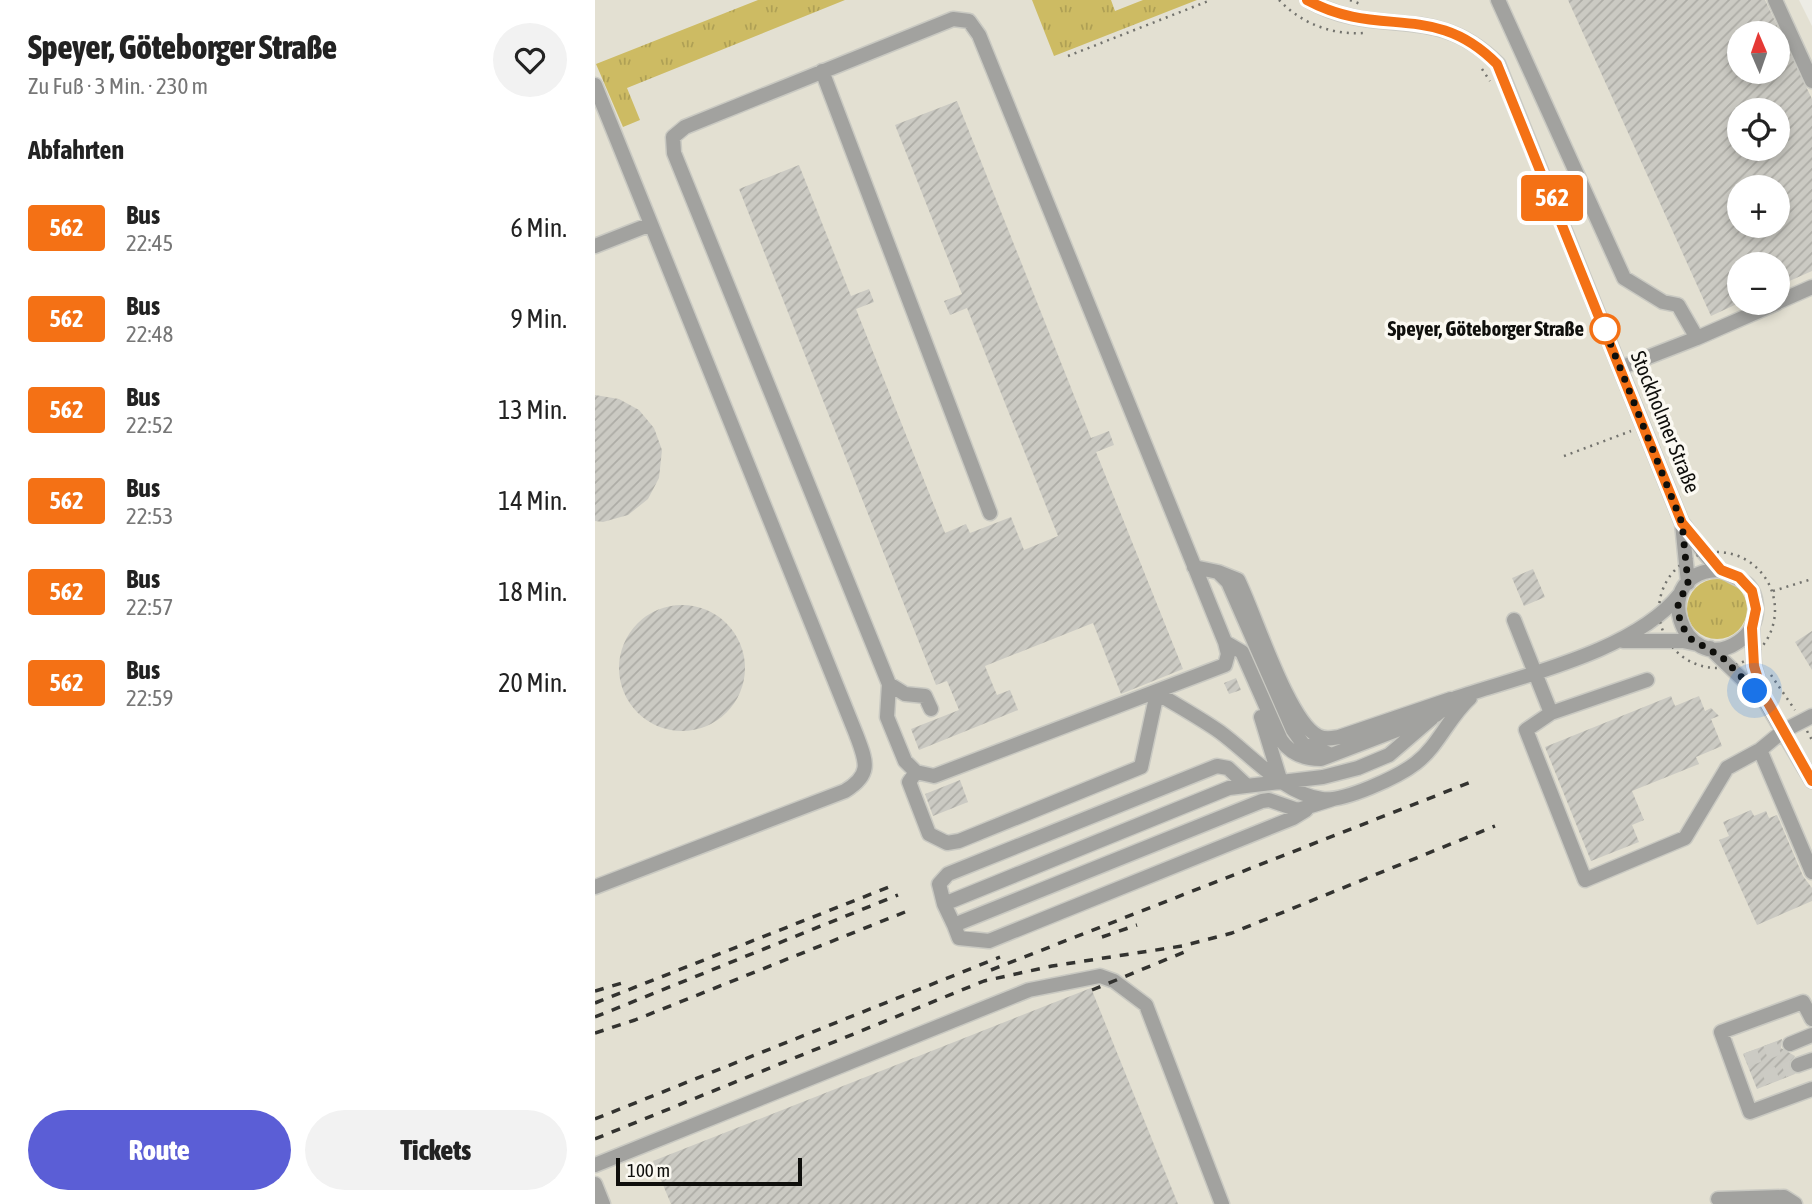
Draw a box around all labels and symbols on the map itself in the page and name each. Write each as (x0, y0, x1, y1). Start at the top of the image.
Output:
north arrow (1727, 21, 1790, 84)
line badge: 562 (1512, 175, 1592, 221)
marker: Speyer, Göteborger Straße (1590, 314, 1620, 344)
place label: Speyer, Göteborger Straße (1387, 316, 1584, 340)
street label: Stockholmer Straße (1627, 347, 1705, 496)
your location (1737, 673, 1772, 708)
scale bar (616, 1155, 801, 1187)

